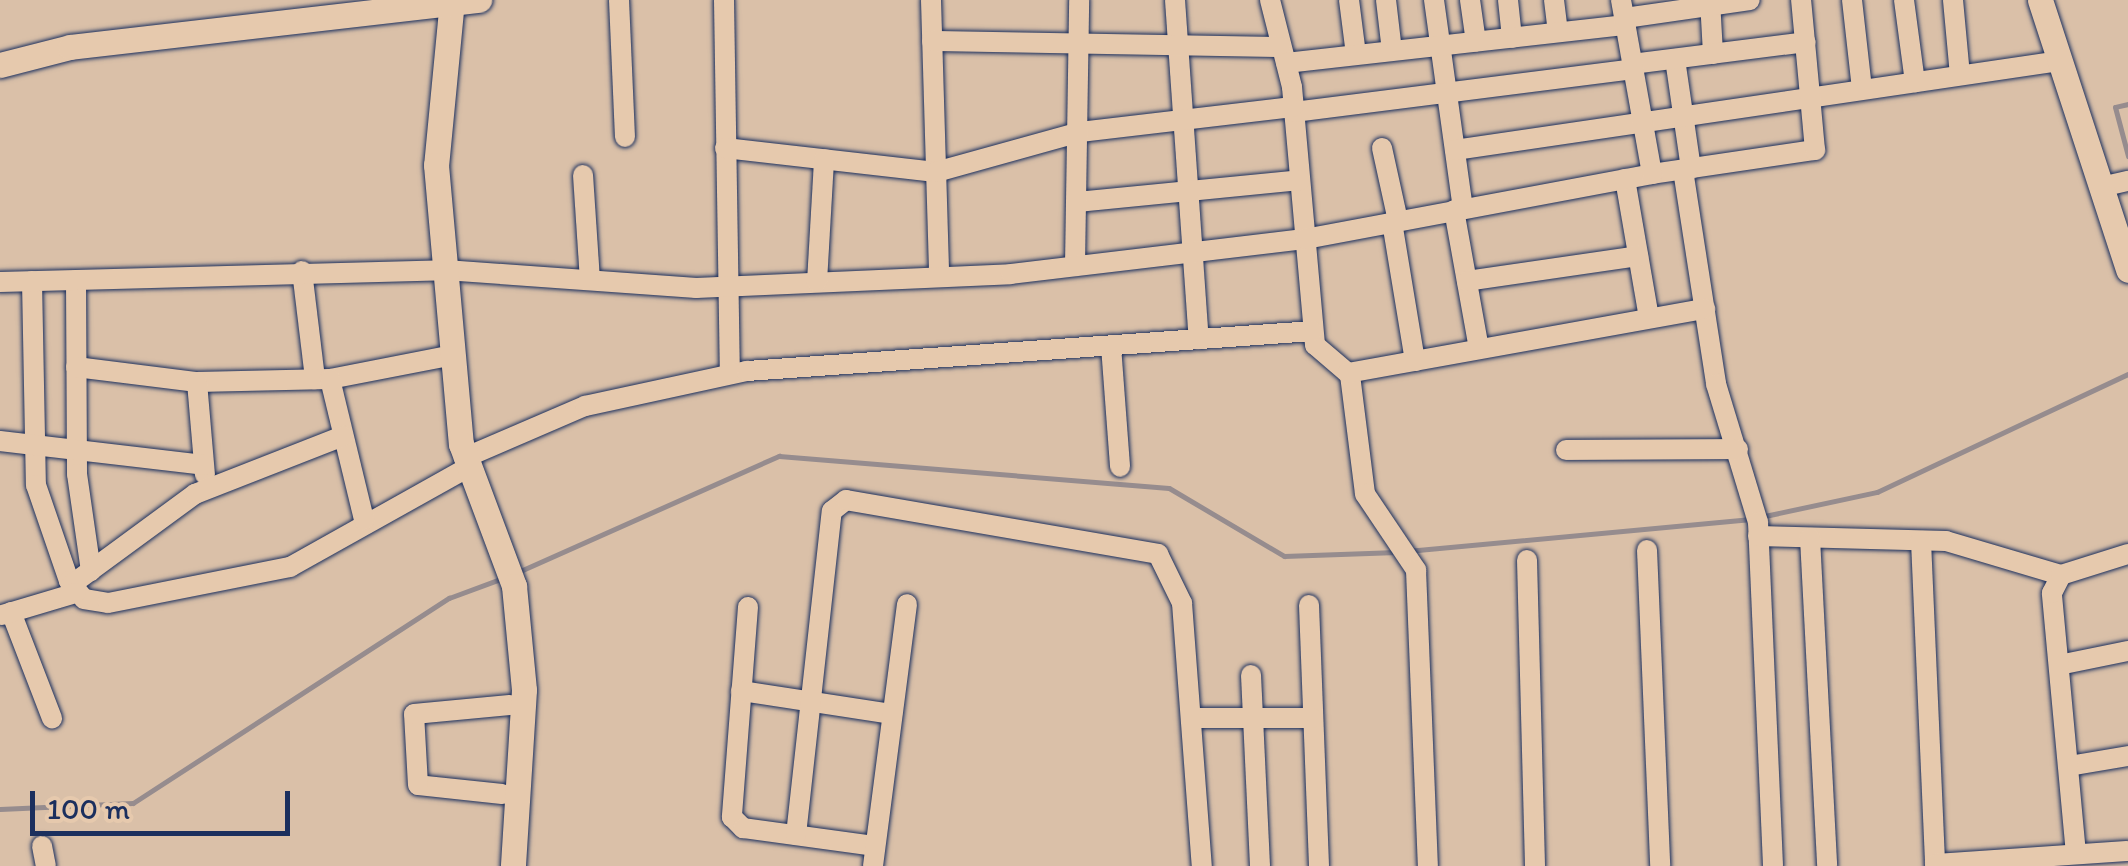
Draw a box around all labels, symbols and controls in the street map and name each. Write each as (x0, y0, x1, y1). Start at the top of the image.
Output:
scale bar (35, 771, 295, 833)
text: 100 m (47, 790, 130, 827)

